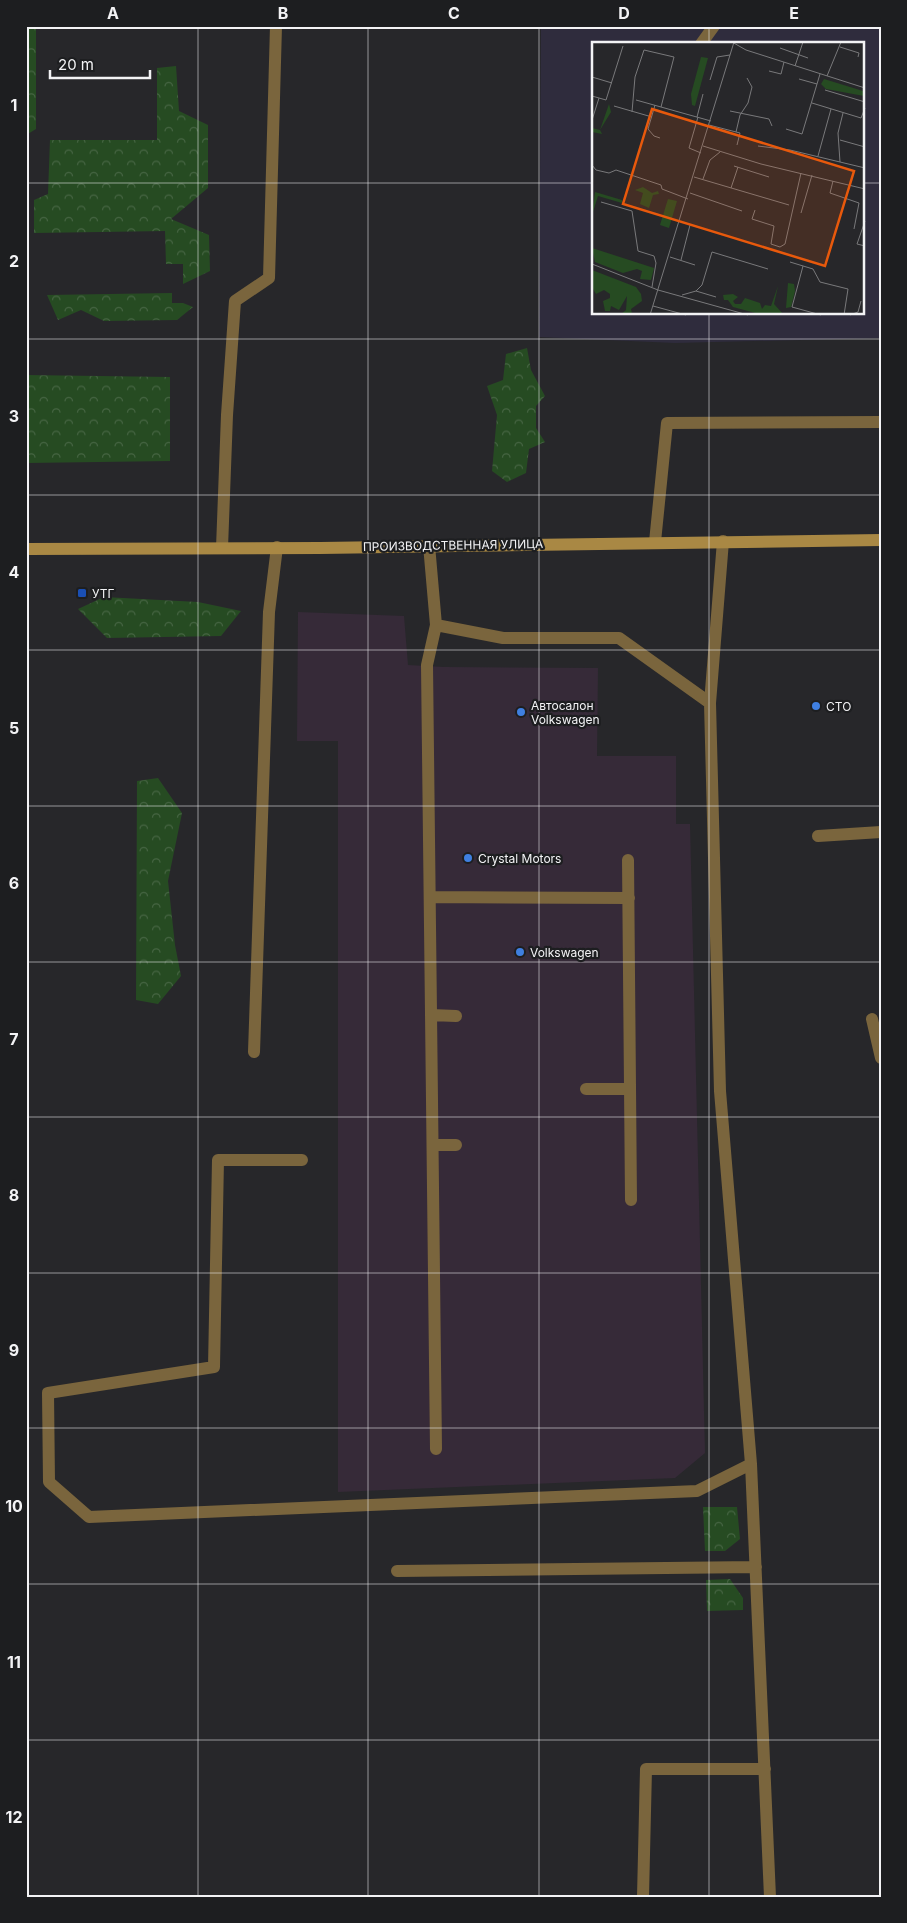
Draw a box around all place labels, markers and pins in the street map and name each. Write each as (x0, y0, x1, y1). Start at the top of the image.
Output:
place label: УТГ (92, 586, 115, 601)
marker: УТГ (76, 587, 88, 599)
place label: Автосалон Volkswagen (531, 698, 600, 727)
place label: СТО (826, 699, 851, 714)
marker: СТО (810, 700, 822, 712)
marker: Автосалон Volkswagen (515, 706, 527, 718)
place label: Crystal Motors (478, 851, 561, 866)
marker: Crystal Motors (462, 852, 474, 864)
place label: Volkswagen (530, 945, 599, 960)
marker: Volkswagen (514, 946, 526, 958)

